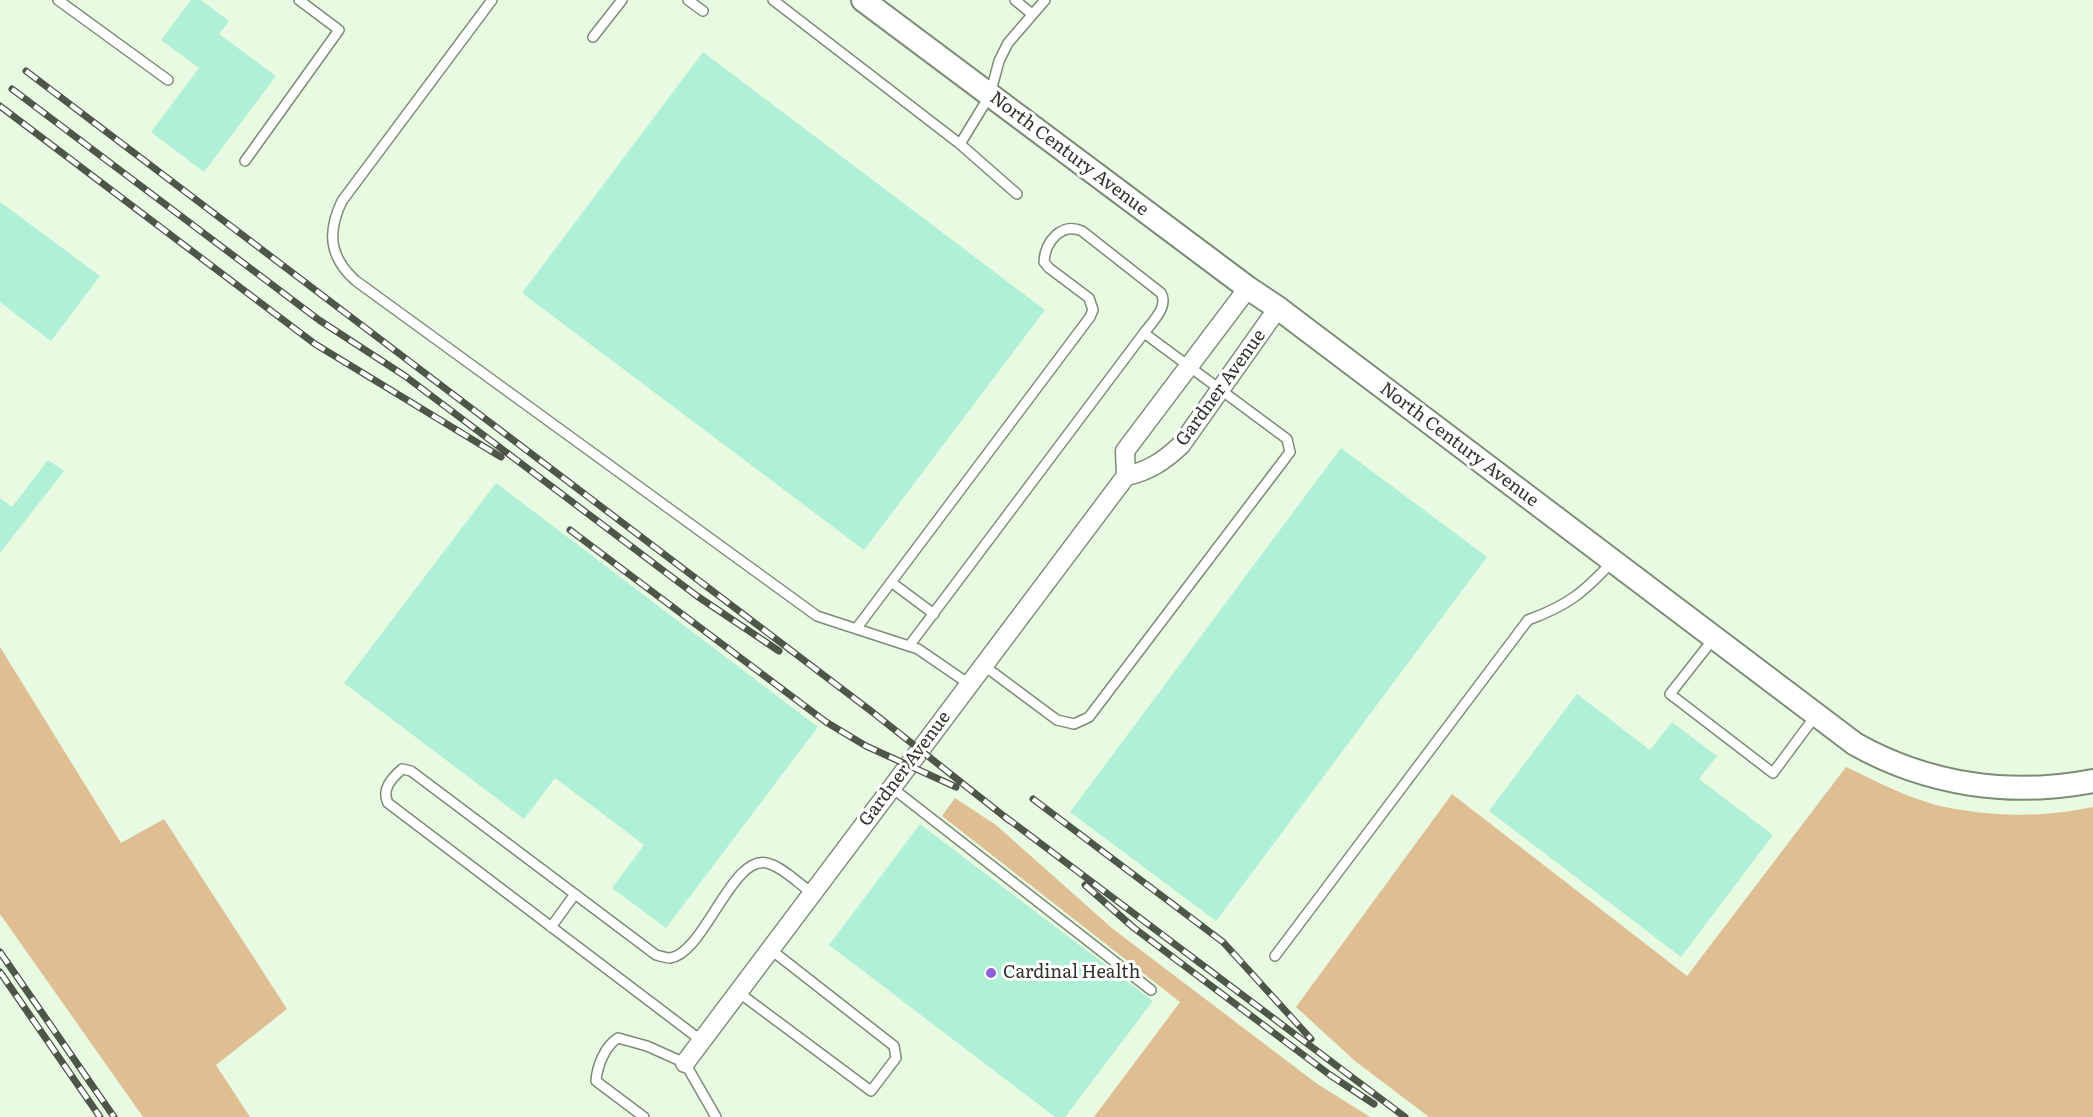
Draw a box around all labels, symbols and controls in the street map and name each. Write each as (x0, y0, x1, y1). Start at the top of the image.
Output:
street label: North Century Avenue (985, 87, 1153, 221)
street label: Gardner Avenue (1172, 326, 1270, 450)
street label: North Century Avenue (1375, 378, 1543, 512)
street label: Gardner Avenue (855, 707, 955, 831)
place label: Cardinal Health (1003, 962, 1141, 984)
marker: Cardinal Health (984, 966, 998, 980)

